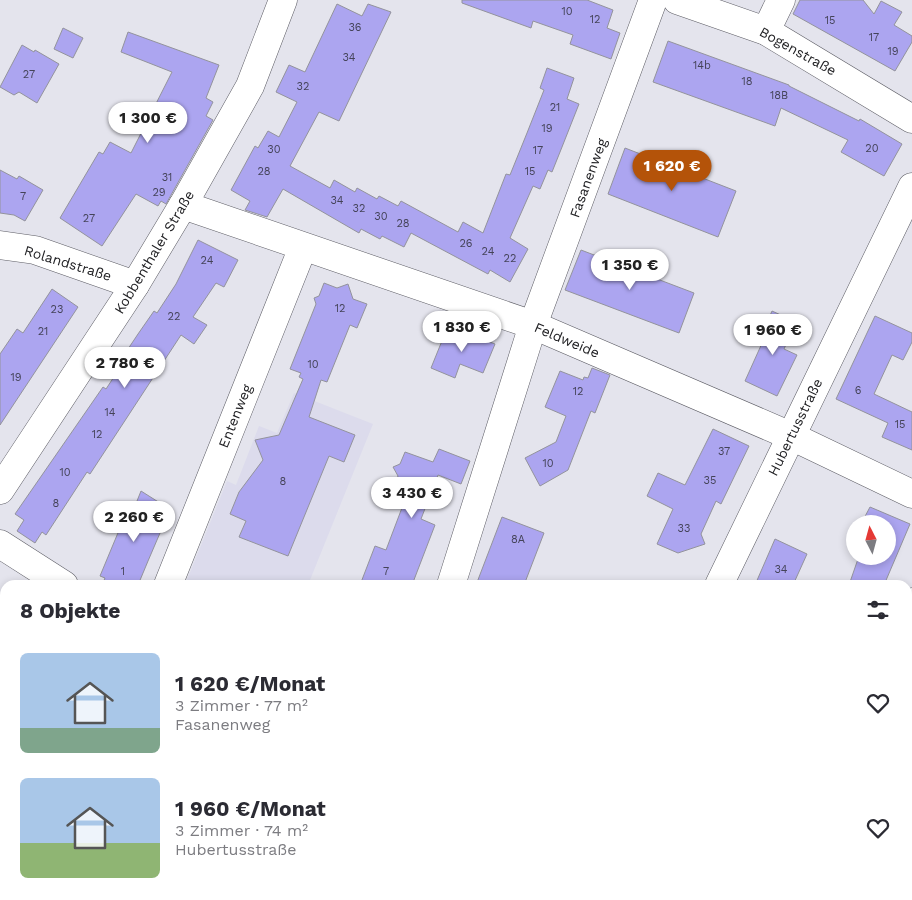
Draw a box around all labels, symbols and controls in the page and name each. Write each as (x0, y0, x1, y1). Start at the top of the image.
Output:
house number: 10 (561, 5, 573, 18)
house number: 12 (590, 13, 600, 26)
house number: 15 (825, 14, 835, 27)
house number: 36 (348, 21, 362, 34)
street label: Bogenstraße (757, 23, 839, 79)
house number: 17 (869, 31, 879, 44)
house number: 19 (887, 45, 899, 58)
house number: 34 (342, 51, 356, 64)
house number: 14b (693, 59, 711, 72)
house number: 27 (23, 68, 35, 81)
house number: 18 (741, 75, 753, 88)
house number: 32 (297, 80, 309, 93)
house number: 18B (770, 89, 788, 102)
house number: 21 (550, 101, 560, 114)
pin: 1 300 € (102, 102, 194, 144)
text: 1 300 € (119, 108, 177, 127)
house number: 19 (541, 122, 553, 135)
street label: Fasanenweg (566, 136, 610, 220)
house number: 20 (865, 142, 879, 155)
house number: 30 (267, 143, 281, 156)
house number: 17 (533, 144, 543, 157)
pin: 1 620 € (626, 150, 718, 192)
text: 1 620 € (644, 156, 700, 175)
house number: 28 (257, 165, 271, 178)
house number: 15 (525, 165, 535, 178)
house number: 31 (162, 171, 172, 184)
house number: 29 (152, 186, 166, 199)
street label: Kobbenthaler Straße (111, 187, 197, 317)
house number: 7 (20, 190, 26, 203)
house number: 34 (330, 194, 344, 207)
house number: 32 (353, 202, 365, 215)
house number: 30 (374, 210, 388, 223)
house number: 27 (83, 212, 95, 225)
house number: 28 (396, 217, 410, 230)
house number: 26 (459, 237, 473, 250)
street label: Rolandstraße (22, 242, 114, 284)
house number: 24 (482, 245, 495, 258)
pin: 1 350 € (584, 248, 676, 291)
house number: 22 (504, 252, 516, 265)
house number: 24 (201, 254, 214, 267)
text: 1 350 € (602, 255, 658, 274)
house number: 12 (335, 302, 345, 315)
house number: 23 (51, 303, 63, 316)
house number: 22 (168, 310, 180, 323)
pin: 1 830 € (416, 310, 508, 353)
pin: 1 960 € (727, 314, 819, 356)
text: 1 830 € (434, 317, 490, 336)
street label: Feldweide (532, 319, 602, 361)
text: 1 960 € (744, 320, 802, 339)
house number: 21 (38, 325, 48, 338)
pin: 2 780 € (79, 346, 171, 389)
text: 2 780 € (95, 353, 155, 372)
house number: 10 (307, 358, 319, 371)
house number: 19 (10, 371, 22, 384)
street label: Hubertusstraße (765, 376, 825, 478)
street label: Entenweg (215, 381, 255, 450)
house number: 6 (855, 384, 862, 397)
house number: 12 (573, 385, 583, 398)
house number: 14 (104, 406, 116, 419)
house number: 15 (895, 418, 905, 431)
house number: 12 (92, 428, 102, 441)
house number: 37 (718, 445, 730, 458)
house number: 10 (542, 457, 554, 470)
house number: 10 (59, 466, 71, 479)
house number: 35 (704, 474, 716, 487)
house number: 8 (280, 475, 287, 488)
pin: 3 430 € (366, 476, 458, 519)
text: 3 430 € (382, 483, 442, 502)
house number: 8 (53, 497, 60, 510)
pin: 2 260 € (88, 500, 180, 543)
text: 2 260 € (104, 507, 164, 526)
north arrow (846, 515, 896, 565)
map controls (846, 515, 896, 565)
house number: 33 (678, 522, 690, 535)
house number: 8A (511, 533, 525, 546)
house number: 34 (774, 563, 788, 576)
house number: 1 (121, 565, 125, 578)
house number: 7 (383, 565, 389, 578)
icon: filters (864, 596, 892, 624)
text: 8 Objekte (20, 598, 120, 623)
text: 1 620 €/Monat (175, 671, 325, 696)
icon: home (60, 673, 120, 733)
icon: heart (864, 689, 892, 717)
text: 3 Zimmer · 77 m² (175, 696, 308, 715)
text: Fasanenweg (175, 715, 270, 734)
text: 1 960 €/Monat (175, 796, 326, 821)
icon: home (60, 798, 120, 858)
icon: heart (864, 814, 892, 842)
text: 3 Zimmer · 74 m² (175, 821, 308, 840)
text: Hubertusstraße (175, 840, 296, 859)

